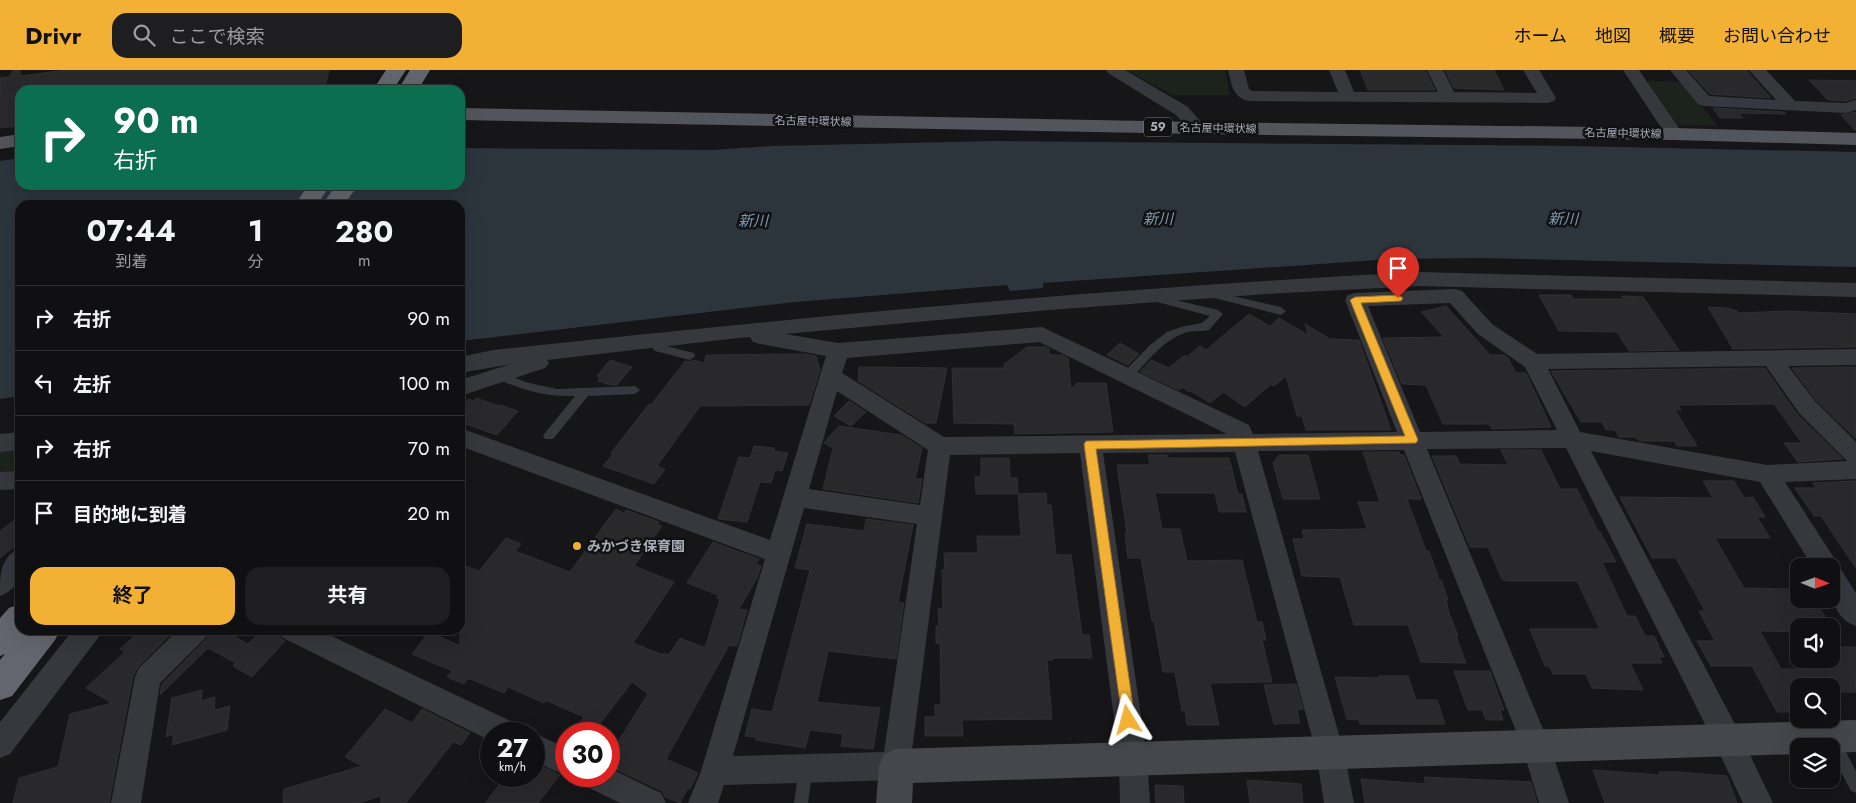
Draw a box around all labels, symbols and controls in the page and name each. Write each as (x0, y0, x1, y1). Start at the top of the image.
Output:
search box (112, 13, 462, 58)
text: Drivr (25, 18, 82, 53)
icon: search (130, 21, 158, 49)
text: ここで検索 (170, 23, 265, 50)
text: ホーム (1514, 23, 1567, 49)
text: 地図 (1595, 23, 1631, 49)
text: 概要 (1659, 23, 1695, 49)
text: お問い合わせ (1723, 23, 1831, 49)
text: 90 m (113, 96, 199, 146)
icon: right (30, 105, 95, 170)
street label: 名古屋中環状線 (774, 112, 852, 130)
road number: 59 (1144, 118, 1172, 136)
street label: 名古屋中環状線 (1179, 119, 1257, 137)
street label: 名古屋中環状線 (1584, 124, 1662, 142)
text: 右折 (113, 144, 157, 176)
water label: 新川 (1143, 208, 1175, 230)
water label: 新川 (1548, 208, 1580, 230)
text: 07:44 (87, 209, 176, 252)
text: 1 (248, 209, 263, 252)
text: 280 (335, 210, 393, 253)
water label: 新川 (738, 210, 770, 232)
pin (1377, 247, 1419, 298)
text: m (358, 249, 371, 272)
text: 到着 (115, 250, 147, 273)
text: 分 (248, 250, 264, 273)
icon: arrive (1384, 254, 1412, 282)
icon: right (30, 304, 58, 332)
text: 90 m (407, 305, 450, 332)
text: 右折 (73, 306, 111, 333)
icon: left (30, 369, 58, 397)
text: 100 m (398, 370, 450, 397)
text: 左折 (73, 371, 111, 398)
icon: right (30, 434, 58, 462)
text: 70 m (408, 435, 450, 462)
text: 右折 (73, 436, 111, 463)
icon: arrive (30, 499, 58, 527)
text: 20 m (407, 500, 450, 527)
text: 目的地に到着 (73, 501, 187, 528)
place label: みかづき保育園 (587, 536, 685, 556)
marker: みかづき保育園 (571, 540, 583, 552)
north arrow (1790, 558, 1840, 608)
map controls (1790, 558, 1840, 788)
button: 終了 (30, 567, 235, 625)
button: 共有 (245, 567, 450, 625)
button: sound (1790, 618, 1840, 668)
button: search (1790, 678, 1840, 728)
position arrow (1101, 693, 1153, 745)
speed limit sign: 30 (555, 722, 620, 787)
text: 27 (497, 730, 528, 766)
button: layers (1790, 738, 1840, 788)
text: km/h (499, 758, 526, 776)

